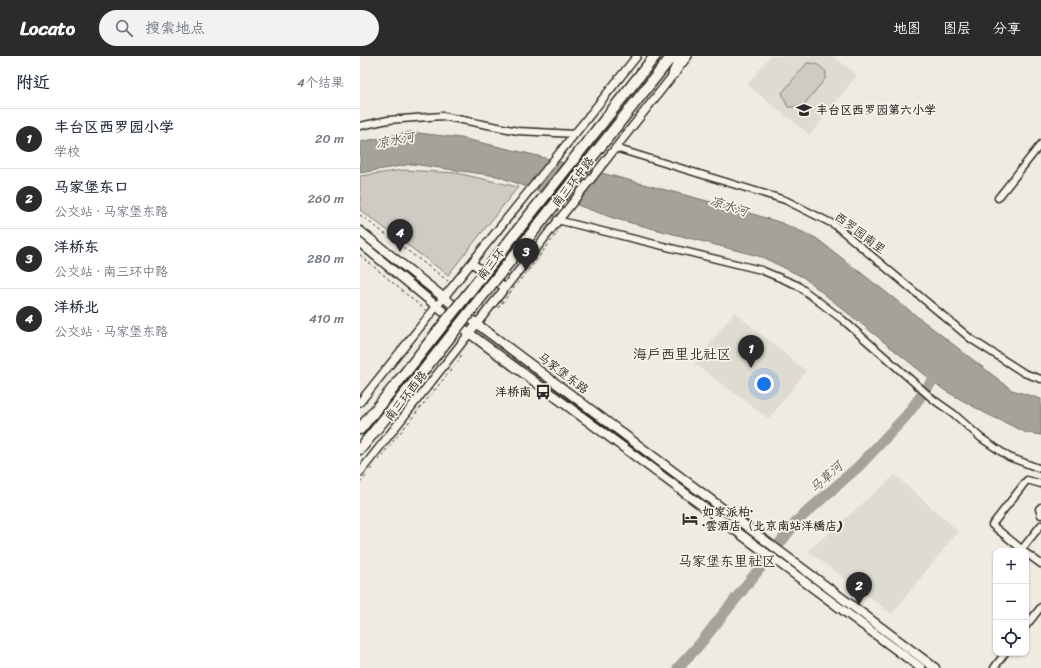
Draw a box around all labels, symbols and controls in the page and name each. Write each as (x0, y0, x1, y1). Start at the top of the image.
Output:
search box (99, 10, 379, 46)
text: Locato (20, 12, 75, 45)
text: 搜索地点 (145, 15, 205, 41)
text: 地图 (893, 16, 921, 41)
text: 图层 (943, 16, 971, 41)
text: 分享 (993, 16, 1021, 41)
icon: search (113, 17, 135, 39)
text: 附近 (16, 67, 50, 97)
text: 4个结果 (297, 71, 344, 94)
place label: 丰台区西罗园第六小学 (816, 99, 936, 121)
school or university icon: 丰台区西罗园第六小学 (795, 101, 813, 119)
text: 丰台区西罗园小学 (54, 114, 174, 140)
water label: 凉水河 (374, 125, 418, 155)
text: 1 (26, 127, 32, 150)
text: 20 m (315, 127, 344, 150)
text: 学校 (54, 140, 80, 163)
street label: 南三环中路 (546, 152, 600, 212)
text: 马家堡东口 (54, 174, 129, 200)
text: 2 (25, 187, 33, 210)
text: 260 m (308, 187, 344, 210)
water label: 凉水河 (707, 189, 753, 224)
text: 公交站 · 马家堡东路 (54, 200, 168, 223)
street label: 西罗园南里 (829, 206, 891, 260)
pin: 4 (387, 219, 413, 252)
text: 洋桥东 (54, 234, 99, 260)
pin: 3 (513, 238, 539, 271)
street label: 南三环 (471, 243, 511, 285)
text: 3 (25, 247, 33, 270)
text: 280 m (307, 247, 344, 270)
text: 公交站 · 南三环中路 (54, 260, 168, 283)
text: 洋桥北 (54, 294, 99, 320)
text: 4 (25, 307, 33, 330)
text: 410 m (309, 307, 344, 330)
text: 公交站 · 马家堡东路 (54, 320, 168, 343)
pin: 1 (738, 335, 764, 368)
district label: 海户西里北社区 (633, 342, 731, 367)
street label: 马家堡东路 (532, 346, 594, 400)
street label: 南三环西路 (379, 366, 433, 426)
your location (754, 374, 774, 394)
place label: 洋桥南 (495, 381, 531, 403)
bus stop icon: 洋桥南 (534, 383, 552, 401)
water label: 马草河 (804, 454, 850, 499)
place label: 如家派柏· ·雲酒店（北京南站洋橋店) (702, 501, 842, 537)
hotel icon: 如家派柏· ·雲酒店（北京南站洋橋店) (681, 510, 699, 528)
map controls (993, 548, 1029, 656)
button: + (993, 548, 1029, 584)
district label: 马家堡东里社区 (678, 549, 776, 574)
pin: 2 (846, 572, 872, 605)
button: − (993, 584, 1029, 620)
button: locate (993, 620, 1029, 656)

